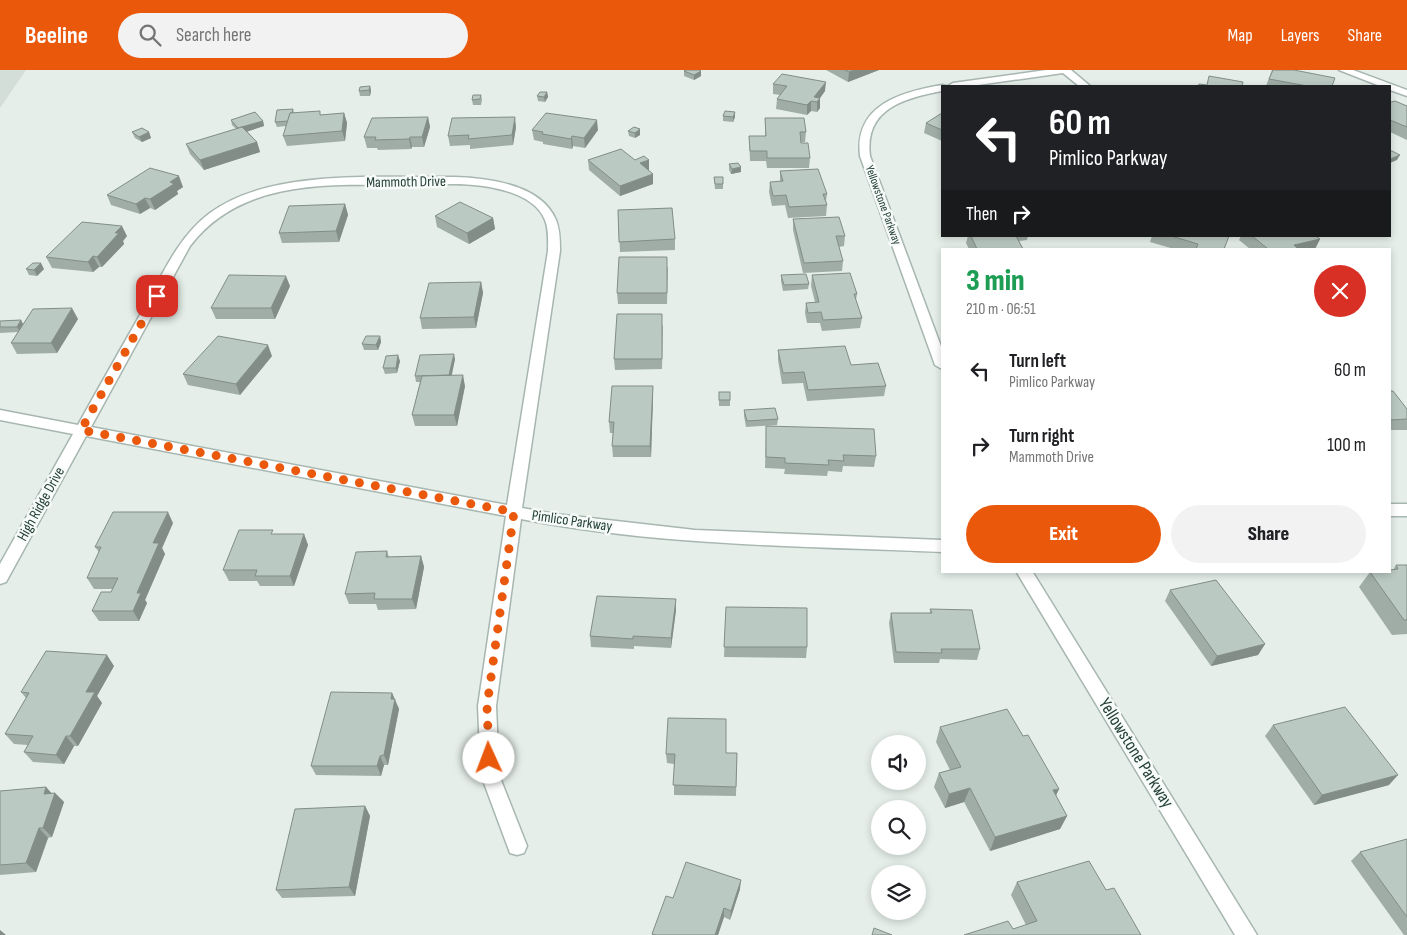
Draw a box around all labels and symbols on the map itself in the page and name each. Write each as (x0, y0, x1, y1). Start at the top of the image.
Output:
street label: Yellowstone Parkway (862, 163, 904, 247)
street label: Mammoth Drive (366, 172, 446, 192)
pin (136, 275, 178, 317)
street label: High Ridge Drive (13, 464, 69, 544)
street label: Pimlico Parkway (531, 506, 614, 536)
street label: Yellowstone Parkway (1094, 694, 1178, 812)
position arrow (462, 731, 514, 783)

